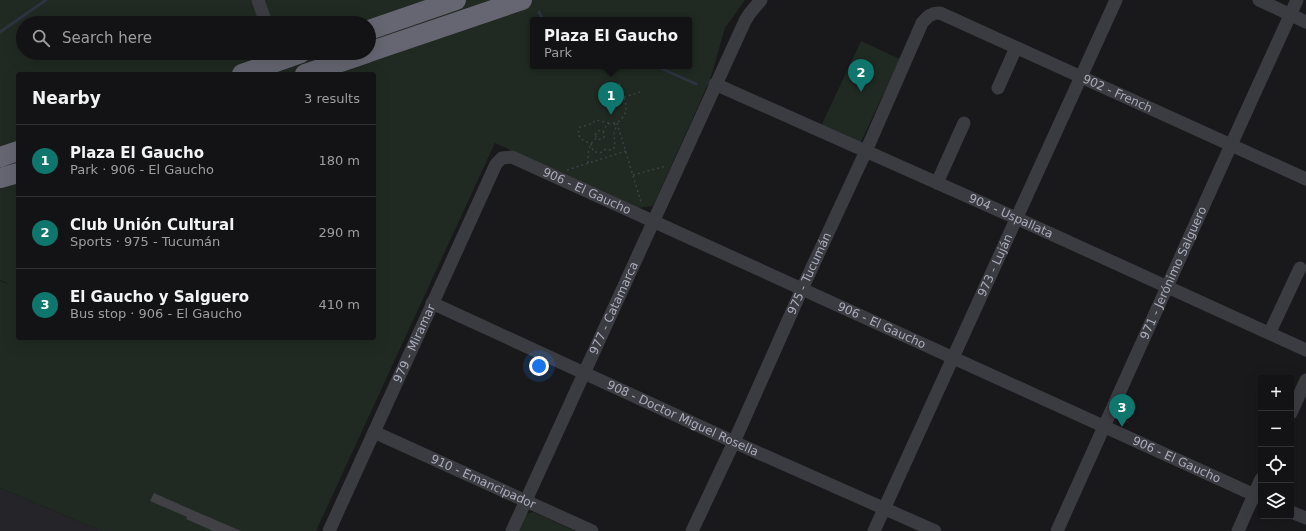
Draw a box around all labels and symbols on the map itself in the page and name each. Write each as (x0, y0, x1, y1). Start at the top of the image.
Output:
pin: 2 (848, 59, 874, 92)
street label: 902 - French (1080, 72, 1154, 115)
pin: 1 (598, 82, 624, 115)
street label: 906 - El Gaucho (540, 165, 633, 217)
street label: 904 - Uspallata (967, 191, 1055, 241)
street label: 971 - Jerónimo Salguero (1137, 204, 1209, 342)
street label: 975 - Tucumán (785, 230, 834, 317)
street label: 973 - Luján (975, 232, 1015, 299)
street label: 977 - Catamarca (587, 260, 641, 357)
street label: 906 - El Gaucho (835, 299, 928, 351)
street label: 979 - Miramar (390, 302, 438, 385)
your location (529, 356, 549, 376)
street label: 908 - Doctor Miguel Rosella (605, 377, 761, 459)
pin: 3 (1109, 394, 1135, 427)
street label: 906 - El Gaucho (1130, 433, 1223, 486)
street label: 910 - Emancipador (428, 452, 538, 512)

